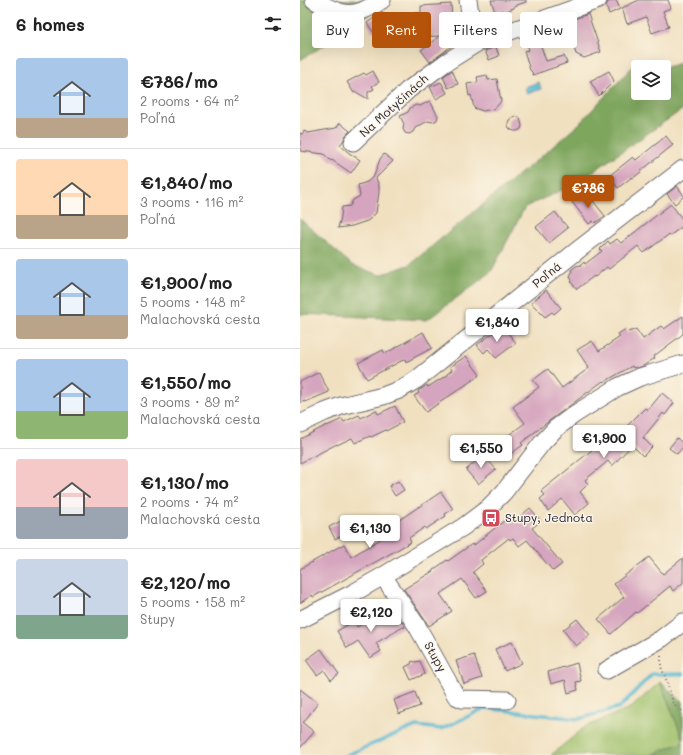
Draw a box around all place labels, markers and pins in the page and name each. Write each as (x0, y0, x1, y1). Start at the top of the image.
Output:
pin: €786 (564, 175, 612, 209)
pin: €1,840 (464, 309, 530, 343)
pin: €1,900 (571, 425, 637, 459)
pin: €1,550 (448, 435, 514, 469)
bus stop icon: Stupy, Jednota (480, 507, 502, 529)
place label: Stupy, Jednota (505, 509, 593, 525)
pin: €1,130 (337, 515, 403, 549)
pin: €2,120 (338, 599, 404, 633)

